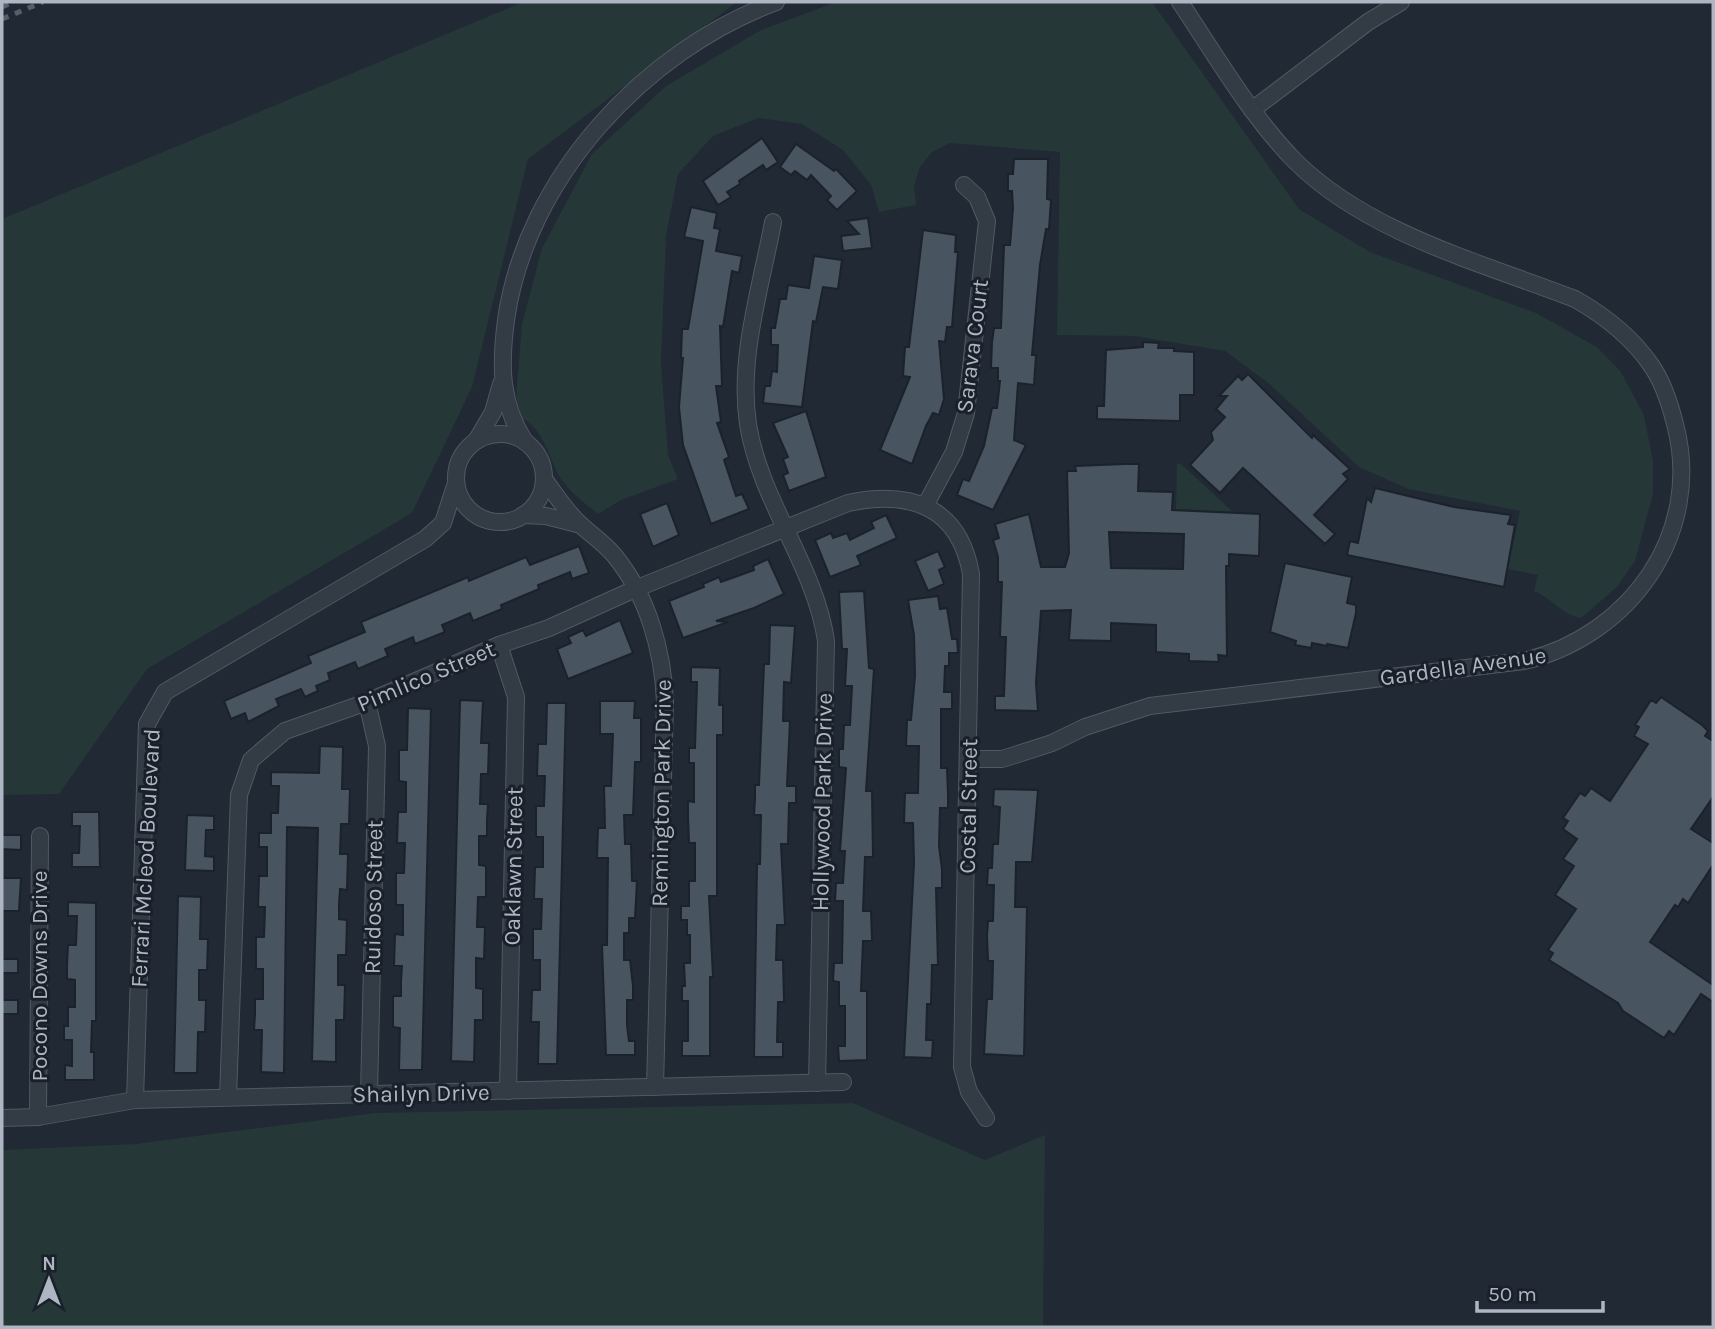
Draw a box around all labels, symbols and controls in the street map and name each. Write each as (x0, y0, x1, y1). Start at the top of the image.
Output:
street label: Sarava Court (951, 277, 994, 415)
street label: Pimlico Street (353, 635, 500, 718)
street label: Gardella Avenue (1378, 641, 1548, 692)
street label: Remington Park Drive (646, 679, 677, 907)
street label: Hollywood Park Drive (807, 693, 838, 911)
street label: Ferrari Mcleod Boulevard (125, 728, 166, 988)
street label: Costal Street (954, 738, 983, 874)
street label: Oaklawn Street (499, 786, 528, 946)
street label: Ruidoso Street (359, 819, 388, 974)
street label: Pocono Downs Drive (26, 870, 53, 1082)
street label: Shailyn Drive (352, 1079, 490, 1108)
north arrow (14, 1245, 84, 1315)
text: N (42, 1253, 56, 1275)
scale bar (1477, 1270, 1603, 1314)
text: 50 m (1488, 1282, 1537, 1306)

